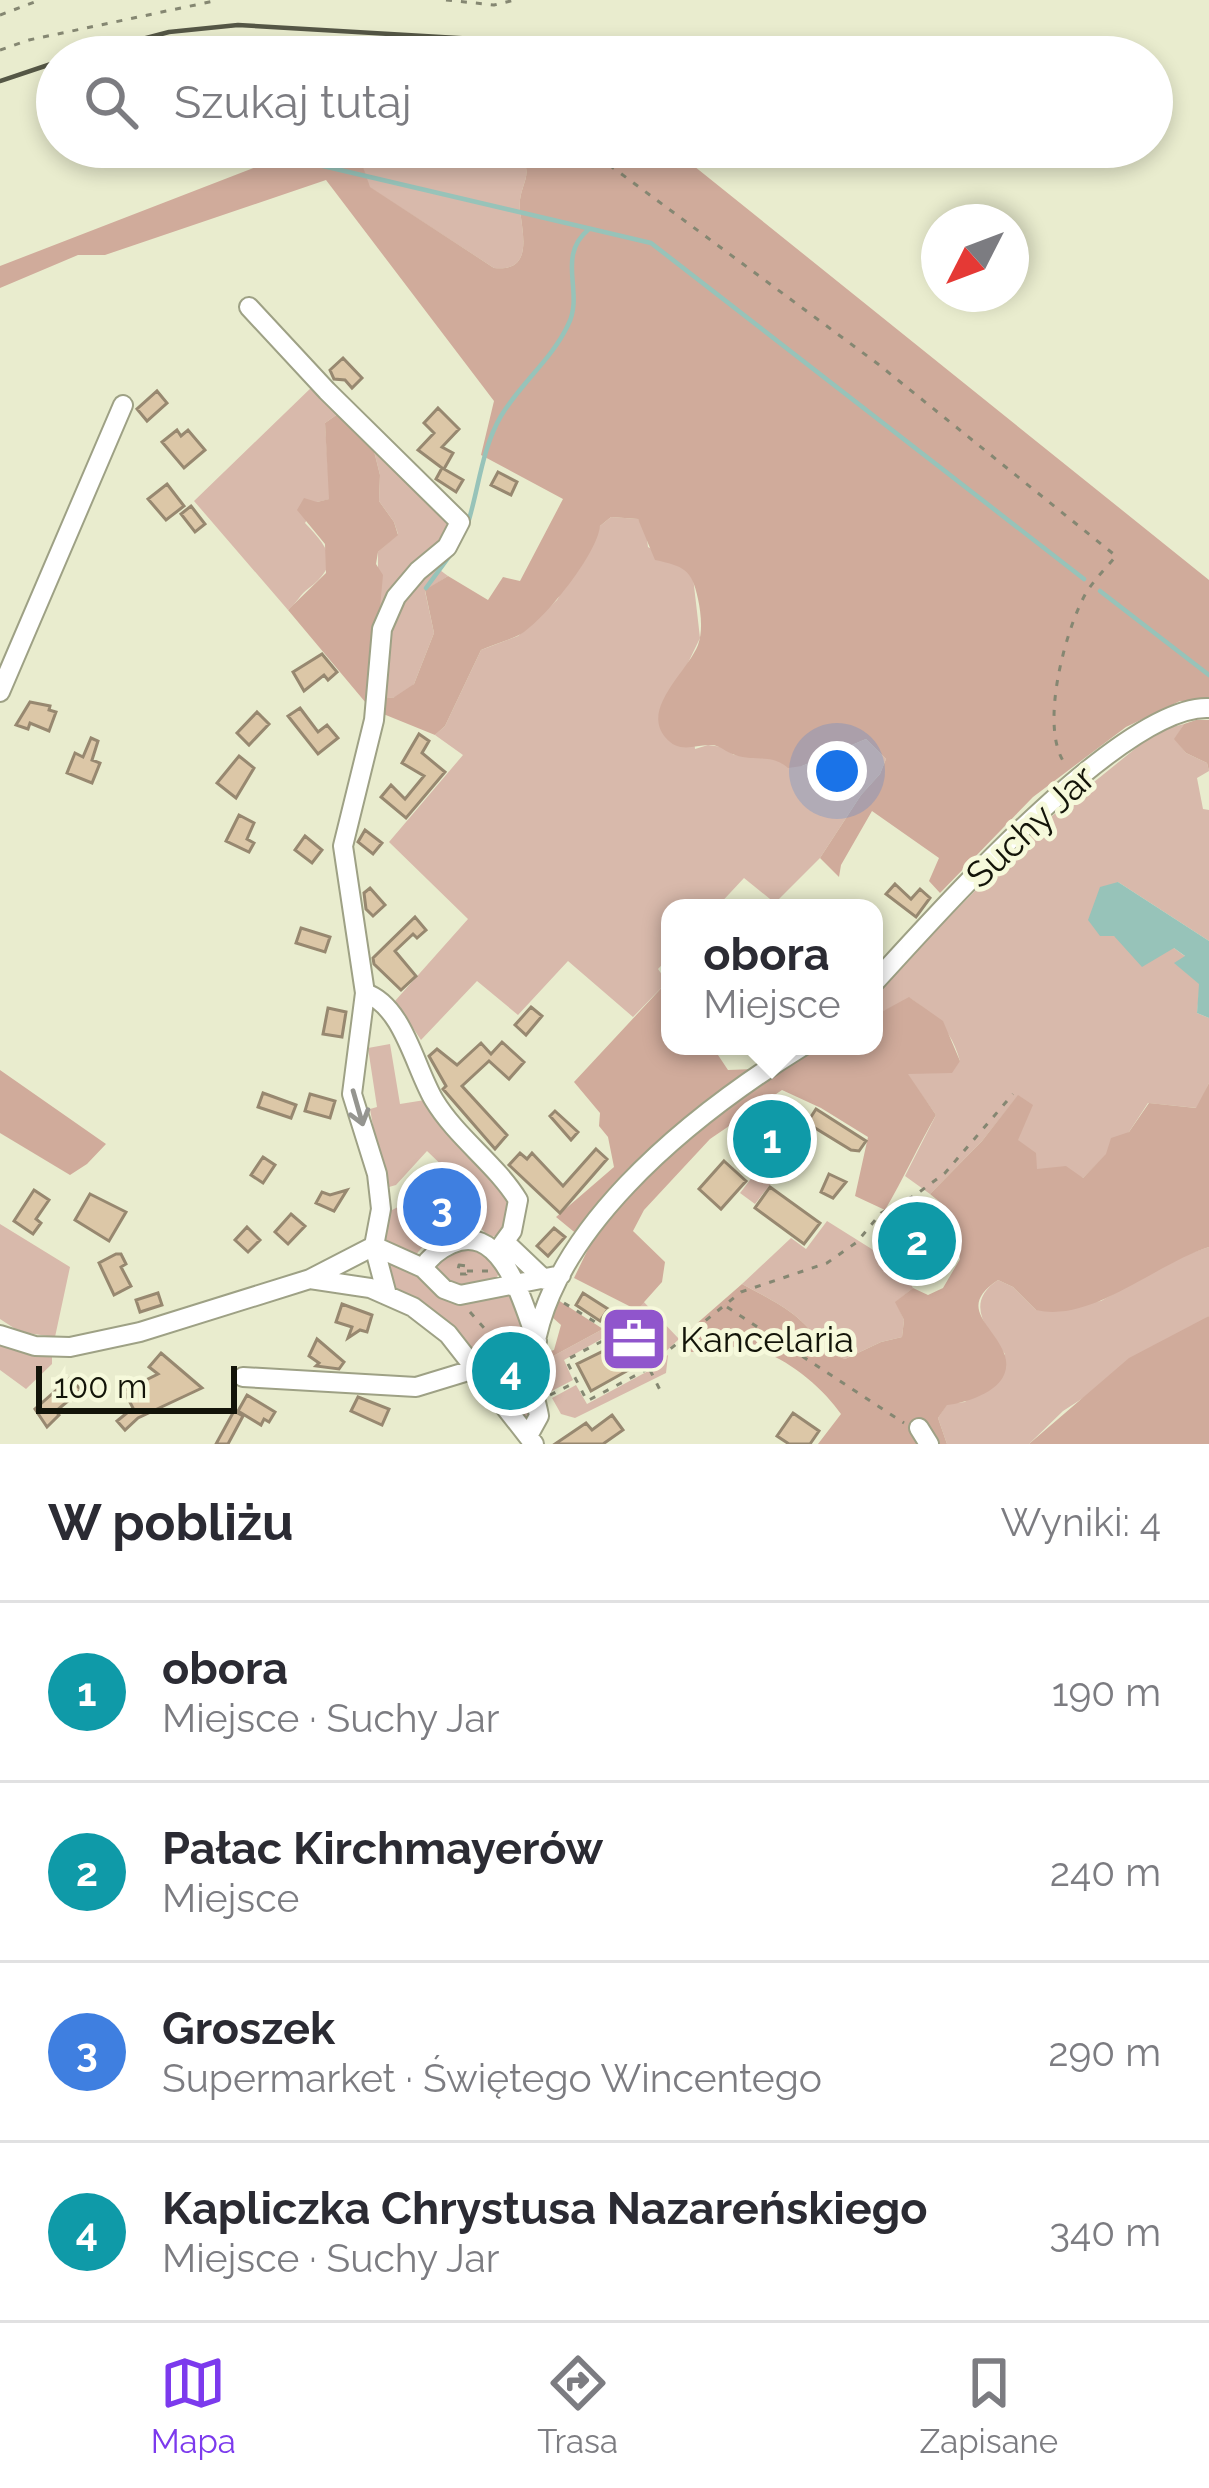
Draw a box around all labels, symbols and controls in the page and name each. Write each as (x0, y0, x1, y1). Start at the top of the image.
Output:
search box (36, 36, 1173, 168)
icon: search (78, 69, 144, 135)
text: Szukaj tutaj (174, 76, 412, 129)
north arrow (921, 204, 1029, 312)
your location (807, 741, 867, 801)
street label: Suchy Jar (957, 756, 1103, 896)
popup (661, 899, 883, 1055)
text: obora (703, 928, 830, 981)
text: Miejsce (703, 981, 841, 1027)
one-way arrow (348, 1088, 370, 1126)
pin: 1 (733, 1094, 811, 1184)
pin: 3 (403, 1162, 481, 1252)
pin: 2 (878, 1196, 956, 1286)
office icon: Kancelaria (599, 1304, 669, 1374)
place label: Kancelaria (680, 1318, 854, 1360)
pin: 4 (472, 1326, 550, 1416)
scale bar (36, 1360, 237, 1413)
text: 100 m (54, 1367, 147, 1406)
text: W pobliżu (48, 1492, 294, 1552)
text: Wyniki: 4 (1001, 1499, 1161, 1545)
text: obora (162, 1642, 288, 1695)
text: 1 (77, 1669, 97, 1715)
text: 190 m (1052, 1669, 1161, 1715)
text: Miejsce · Suchy Jar (162, 1695, 499, 1741)
text: Pałac Kirchmayerów (162, 1822, 603, 1875)
text: 2 (76, 1849, 98, 1895)
text: 240 m (1050, 1849, 1161, 1895)
text: Miejsce (162, 1875, 299, 1921)
text: Groszek (162, 2002, 335, 2055)
text: 3 (76, 2029, 98, 2075)
text: 290 m (1048, 2029, 1161, 2075)
text: Supermarket · Świętego Wincentego (162, 2055, 822, 2101)
text: Kapliczka Chrystusa Nazareńskiego (162, 2182, 928, 2235)
text: 4 (76, 2209, 98, 2255)
text: 340 m (1049, 2209, 1161, 2255)
text: Miejsce · Suchy Jar (162, 2235, 499, 2281)
tab: Mapa (151, 2350, 236, 2461)
tab: Trasa (537, 2350, 618, 2461)
tab: Zapisane (919, 2350, 1058, 2461)

